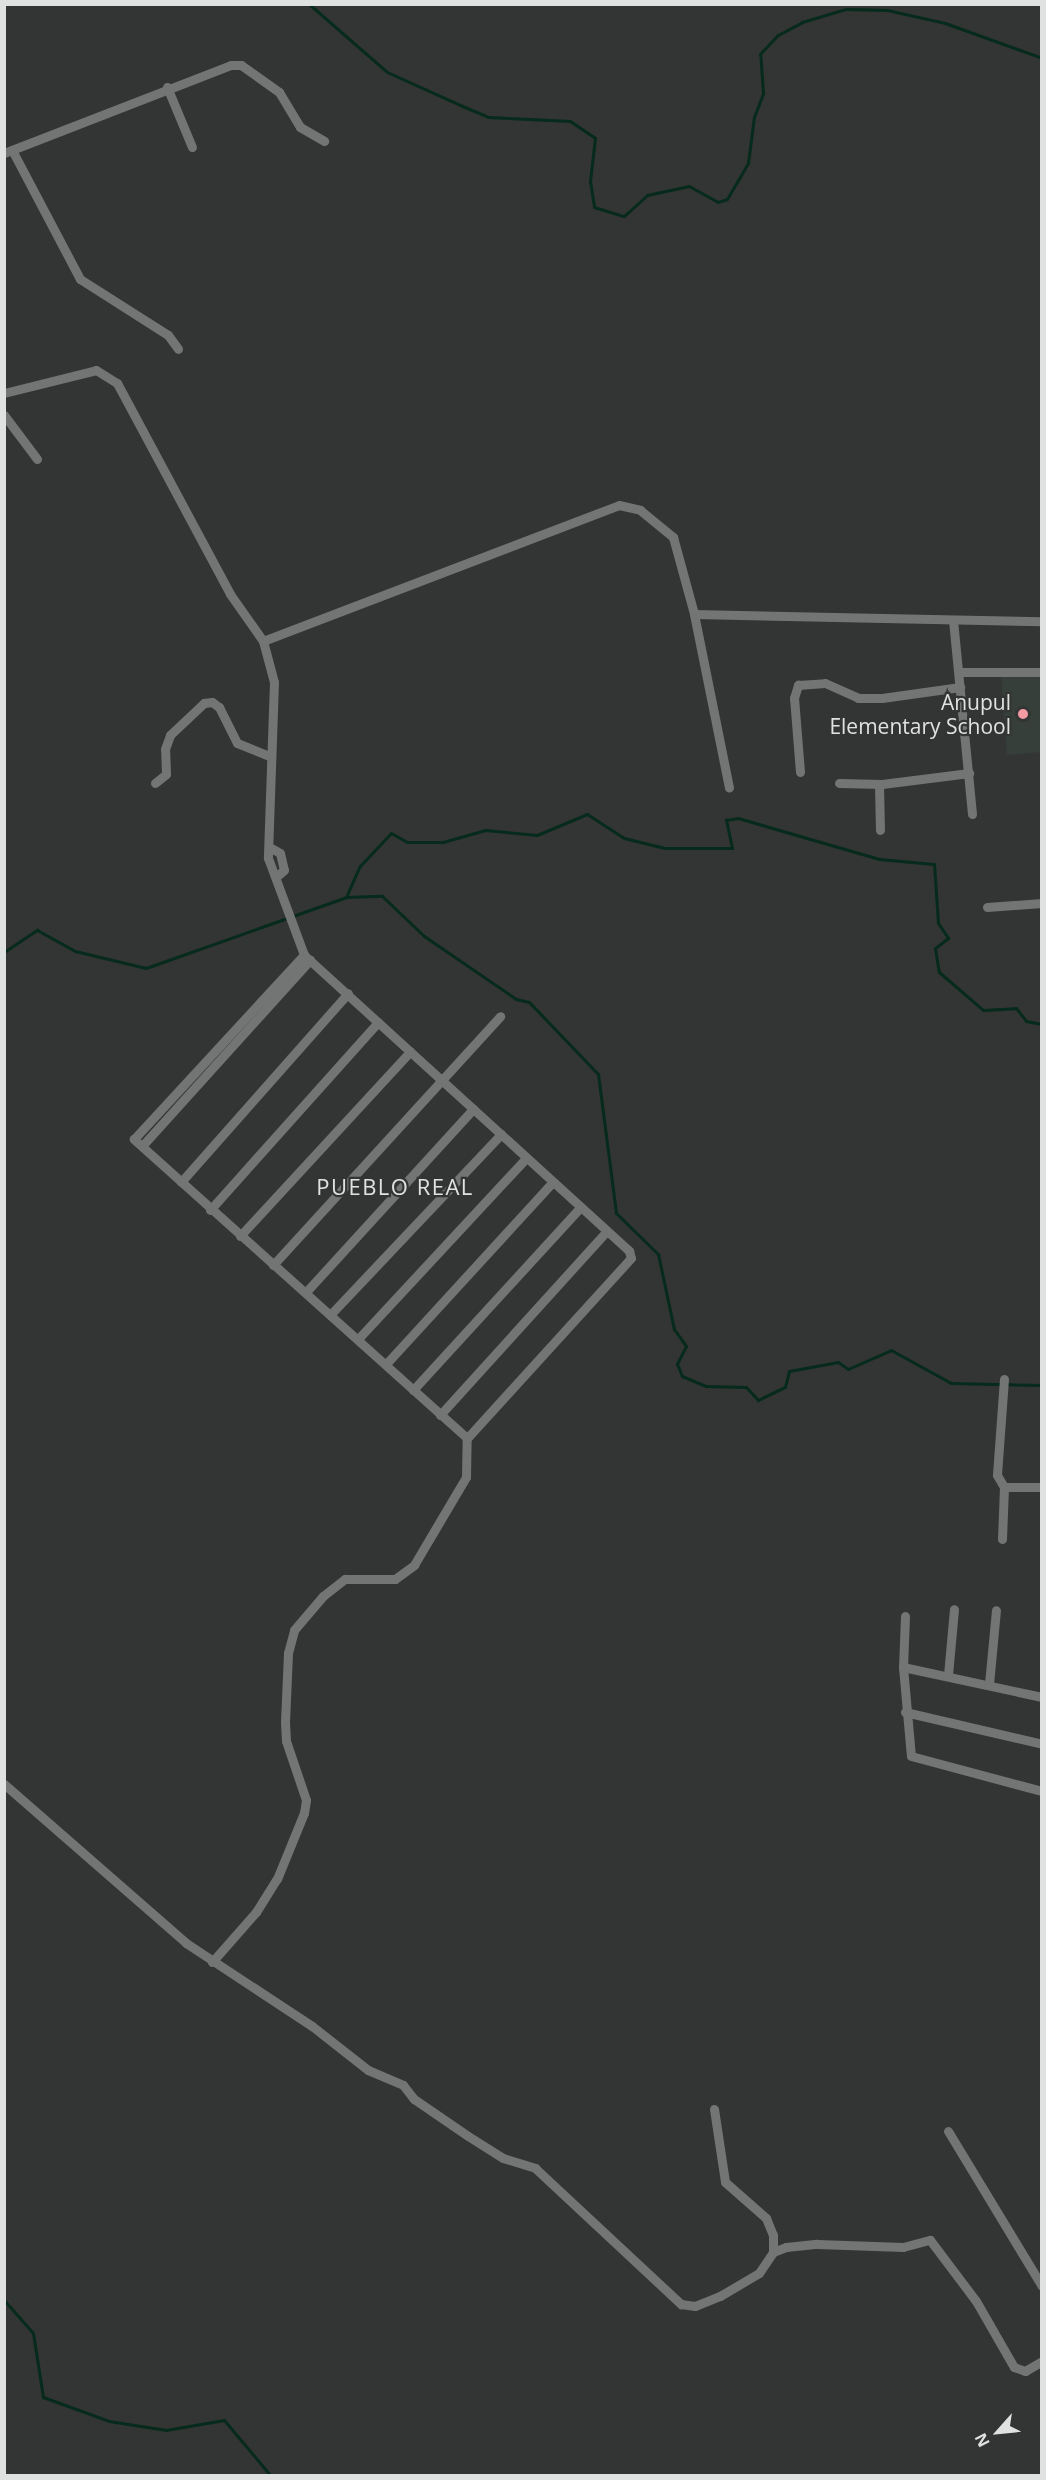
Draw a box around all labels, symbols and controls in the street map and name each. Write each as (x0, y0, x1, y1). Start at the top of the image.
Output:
place label: Anupul Elementary School (829, 689, 1011, 739)
marker: Anupul Elementary School (1016, 707, 1030, 721)
district label: PUEBLO REAL (316, 1174, 474, 1200)
north arrow (968, 2402, 1028, 2462)
text: N (969, 2429, 995, 2451)

